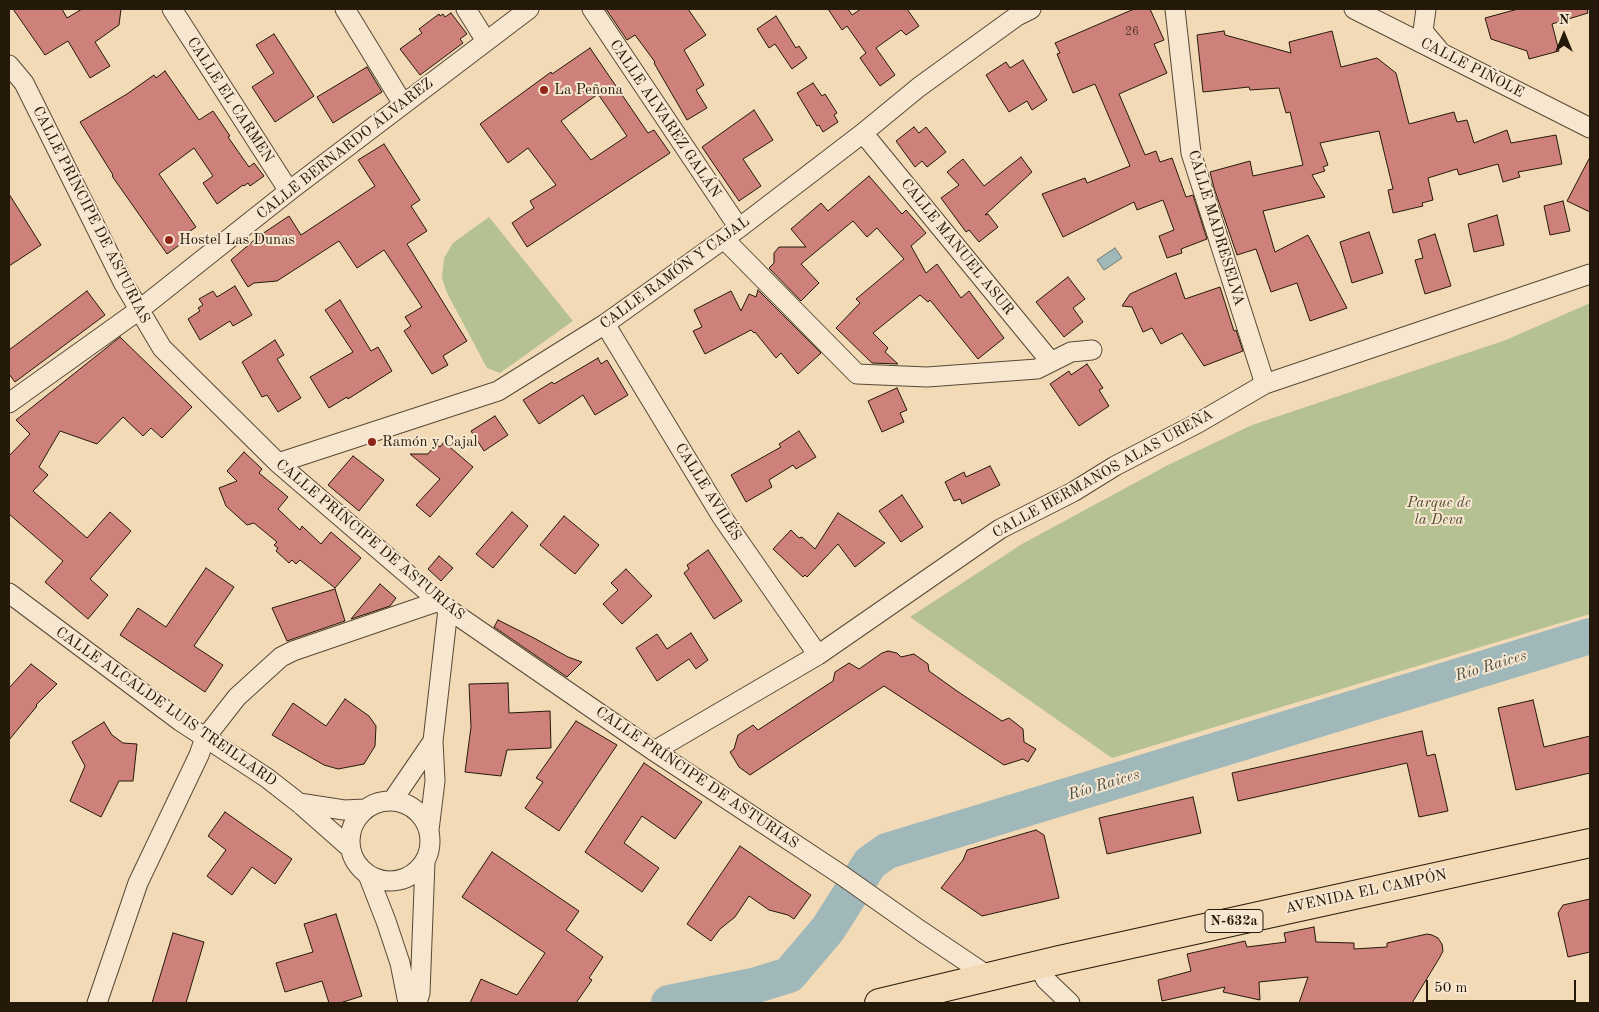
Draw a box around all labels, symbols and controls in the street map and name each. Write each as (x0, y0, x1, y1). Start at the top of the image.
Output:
north arrow (1539, 10, 1589, 60)
text: N (1559, 13, 1569, 27)
house number: 26 (1125, 25, 1139, 39)
street label: CALLE EL CARMEN (183, 34, 277, 166)
street label: CALLE PIÑOLE (1417, 34, 1527, 102)
street label: CALLE ALVAREZ GALÁN (605, 37, 725, 201)
street label: CALLE BERNARDO ÁLVAREZ (253, 75, 437, 223)
place label: La Peñona (554, 81, 623, 99)
marker: La Peñona (538, 84, 550, 96)
street label: CALLE PRÍNCIPE DE ASTURIAS (28, 103, 154, 327)
street label: CALLE MADRESELVA (1184, 148, 1248, 308)
street label: CALLE MANUEL ASUR (896, 175, 1018, 319)
street label: CALLE RAMÓN Y CAJAL (597, 213, 753, 333)
place label: Hostel Las Dunas (179, 231, 295, 249)
marker: Hostel Las Dunas (163, 234, 175, 246)
street label: CALLE HERMANOS ALAS UREÑA (989, 406, 1217, 542)
place label: Ramón y Cajal (382, 433, 478, 451)
marker: Ramón y Cajal (366, 436, 378, 448)
street label: CALLE AVILÉS (671, 440, 745, 544)
street label: CALLE PRÍNCIPE DE ASTURIAS (272, 456, 468, 624)
park label: Parque de la Deva (1407, 494, 1471, 529)
street label: CALLE ALCALDE LUIS TREILLARD (52, 623, 280, 791)
water label: Río Raices (1453, 646, 1529, 686)
street label: CALLE PRÍNCIPE DE ASTURIAS (592, 703, 802, 853)
water label: Río Raices (1066, 765, 1142, 805)
street label: AVENIDA EL CAMPÓN (1283, 866, 1449, 918)
road number: N-632a (1205, 909, 1263, 932)
scale bar (1429, 970, 1579, 1002)
text: 50 m (1434, 981, 1468, 996)

